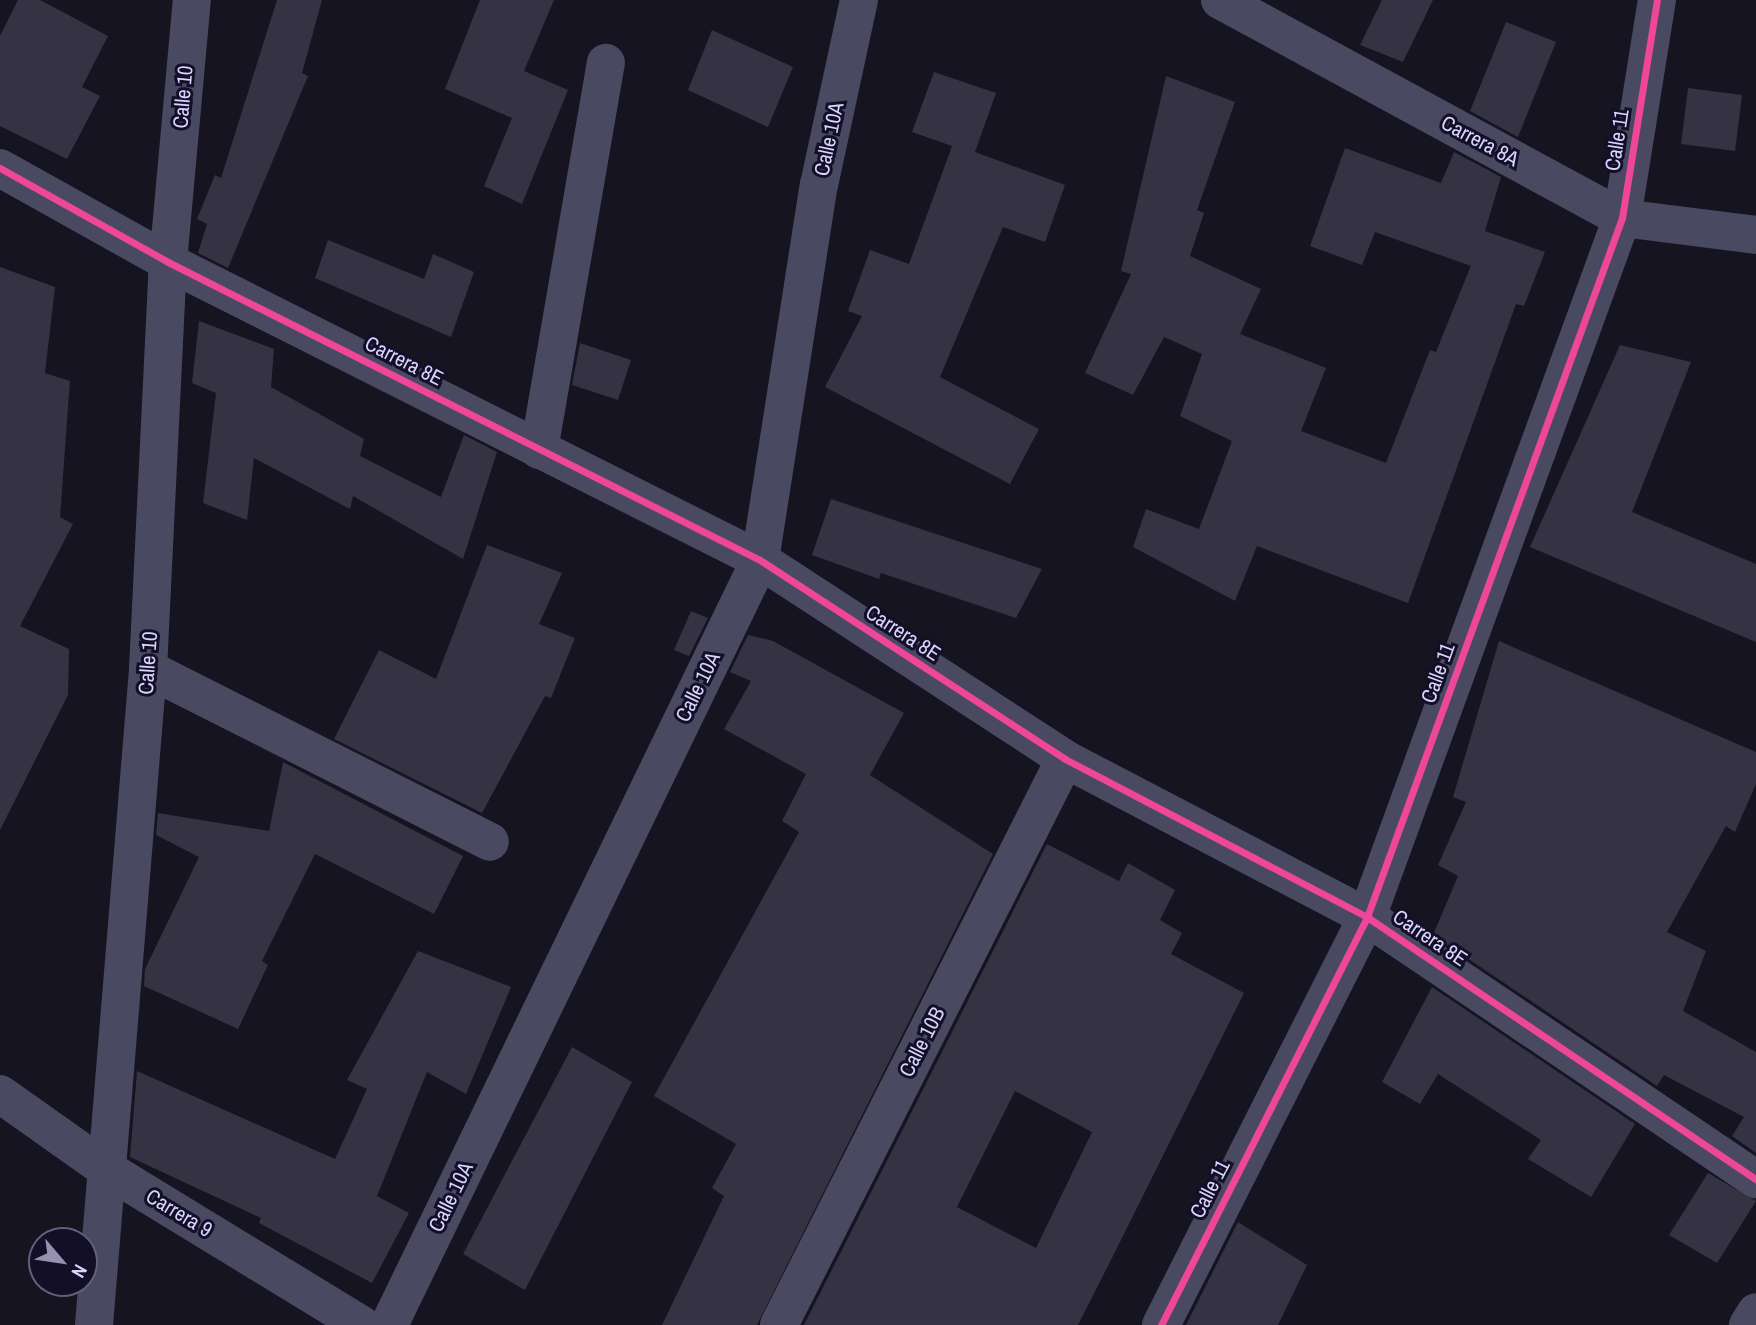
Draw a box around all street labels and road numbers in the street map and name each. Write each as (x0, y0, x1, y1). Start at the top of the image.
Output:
street label: Calle 10 (168, 64, 198, 130)
street label: Calle 10A (809, 100, 849, 178)
street label: Calle 11 (1600, 107, 1634, 173)
street label: Carrera 8A (1437, 110, 1523, 172)
street label: Carrera 8E (361, 331, 447, 391)
street label: Carrera 8E (861, 600, 945, 666)
street label: Calle 10 (133, 631, 163, 695)
street label: Calle 11 (1416, 640, 1460, 706)
street label: Calle 10A (670, 648, 726, 726)
street label: Carrera 8E (1388, 904, 1472, 972)
street label: Calle 10B (894, 1003, 950, 1081)
street label: Calle 11 (1185, 1156, 1235, 1222)
street label: Calle 10A (423, 1158, 479, 1236)
street label: Carrera 9 (141, 1183, 217, 1243)

